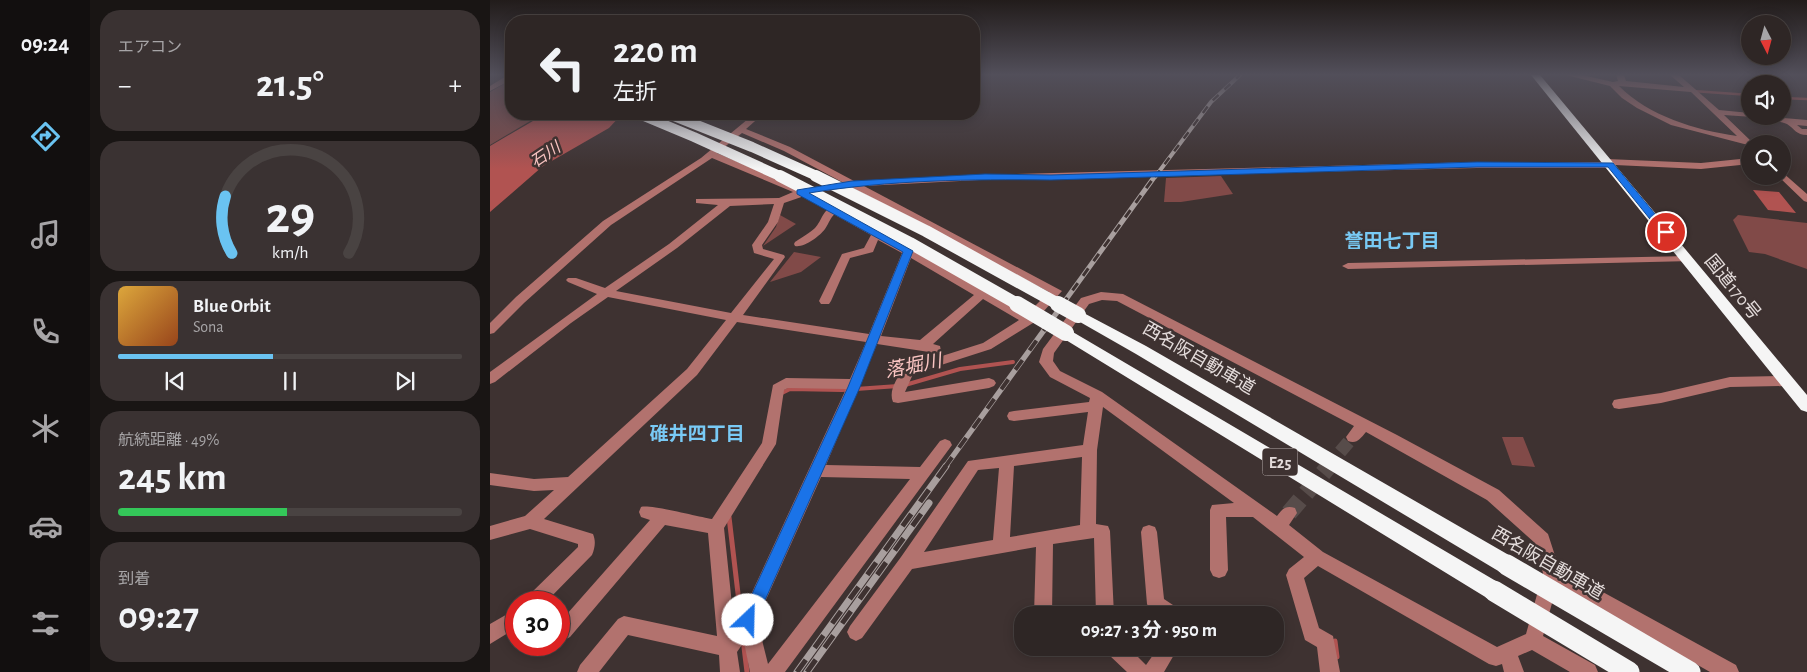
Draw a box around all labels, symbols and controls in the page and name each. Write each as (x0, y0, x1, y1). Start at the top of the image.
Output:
north arrow (1741, 15, 1791, 65)
map controls (1741, 15, 1791, 185)
text: 09:24 (21, 33, 69, 55)
text: 220 m (613, 34, 698, 69)
icon: left (530, 35, 595, 100)
text: エアコン (118, 39, 182, 55)
text: 21.5° (256, 66, 324, 104)
text: − (118, 72, 131, 100)
text: + (449, 72, 462, 100)
button: sound (1741, 75, 1791, 125)
text: 左折 (613, 81, 657, 103)
icon: directions (28, 119, 63, 154)
button: search (1741, 135, 1791, 185)
water label: 石川 (528, 138, 565, 170)
text: 29 (265, 190, 315, 242)
pin (1645, 211, 1687, 253)
icon: music (28, 217, 63, 252)
icon: arrive (1652, 218, 1680, 246)
district label: 誉田七丁目 (1344, 231, 1440, 251)
text: km/h (272, 244, 308, 262)
street label: 国道170号 (1701, 251, 1765, 323)
text: Blue Orbit (193, 297, 271, 316)
icon: phone (28, 314, 63, 349)
street label: 西名阪自動車道 (1139, 318, 1259, 398)
text: Sona (193, 319, 224, 335)
water label: 落堀川 (883, 350, 945, 381)
icon: previous (161, 367, 189, 395)
icon: pause (276, 367, 304, 395)
icon: next (391, 367, 419, 395)
icon: climate (28, 411, 63, 446)
district label: 碓井四丁目 (649, 423, 745, 444)
text: 航続距離 · 49% (118, 432, 219, 448)
road number: E25 (1262, 448, 1298, 476)
text: 245 km (118, 459, 227, 497)
icon: car (28, 509, 63, 544)
street label: 西名阪自動車道 (1488, 523, 1608, 603)
text: 到着 (118, 571, 150, 587)
speed limit sign: 30 (505, 591, 570, 656)
position arrow (721, 593, 773, 645)
text: 09:27 (118, 598, 199, 636)
icon: filters (28, 606, 63, 641)
text: 09:27 · 3 分 · 950 m (1081, 621, 1217, 640)

